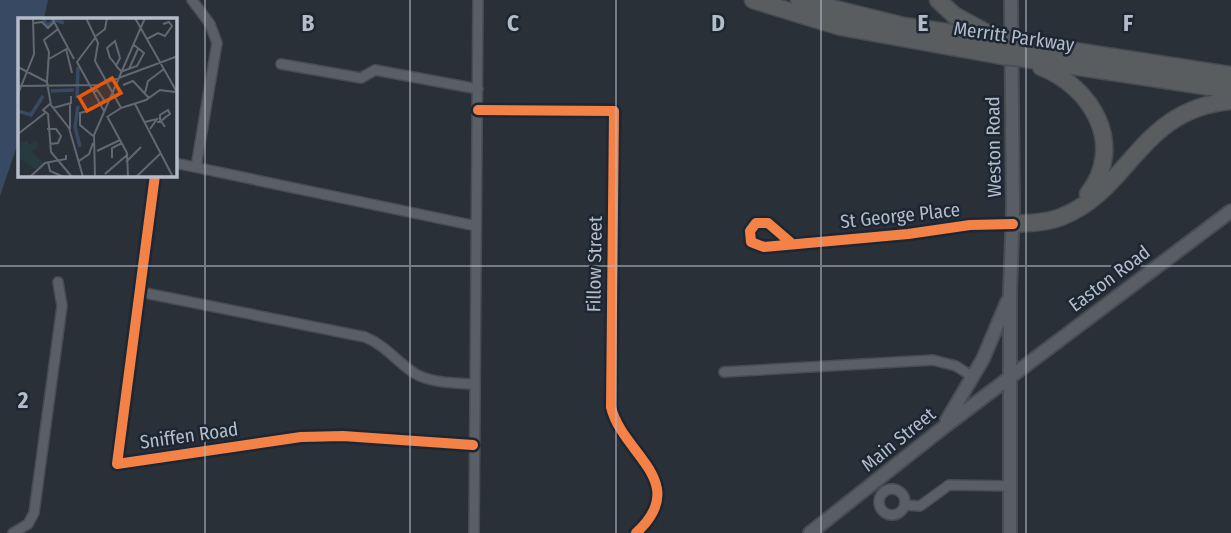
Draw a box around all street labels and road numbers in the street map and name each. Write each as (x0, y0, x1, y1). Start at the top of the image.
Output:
street label: Merritt Parkway (952, 17, 1076, 56)
street label: Weston Road (981, 96, 1006, 198)
street label: St George Place (839, 198, 961, 233)
street label: Fillow Street (582, 215, 607, 312)
street label: Easton Road (1064, 240, 1154, 316)
street label: Main Street (857, 402, 941, 476)
street label: Sniffen Road (138, 417, 240, 454)

